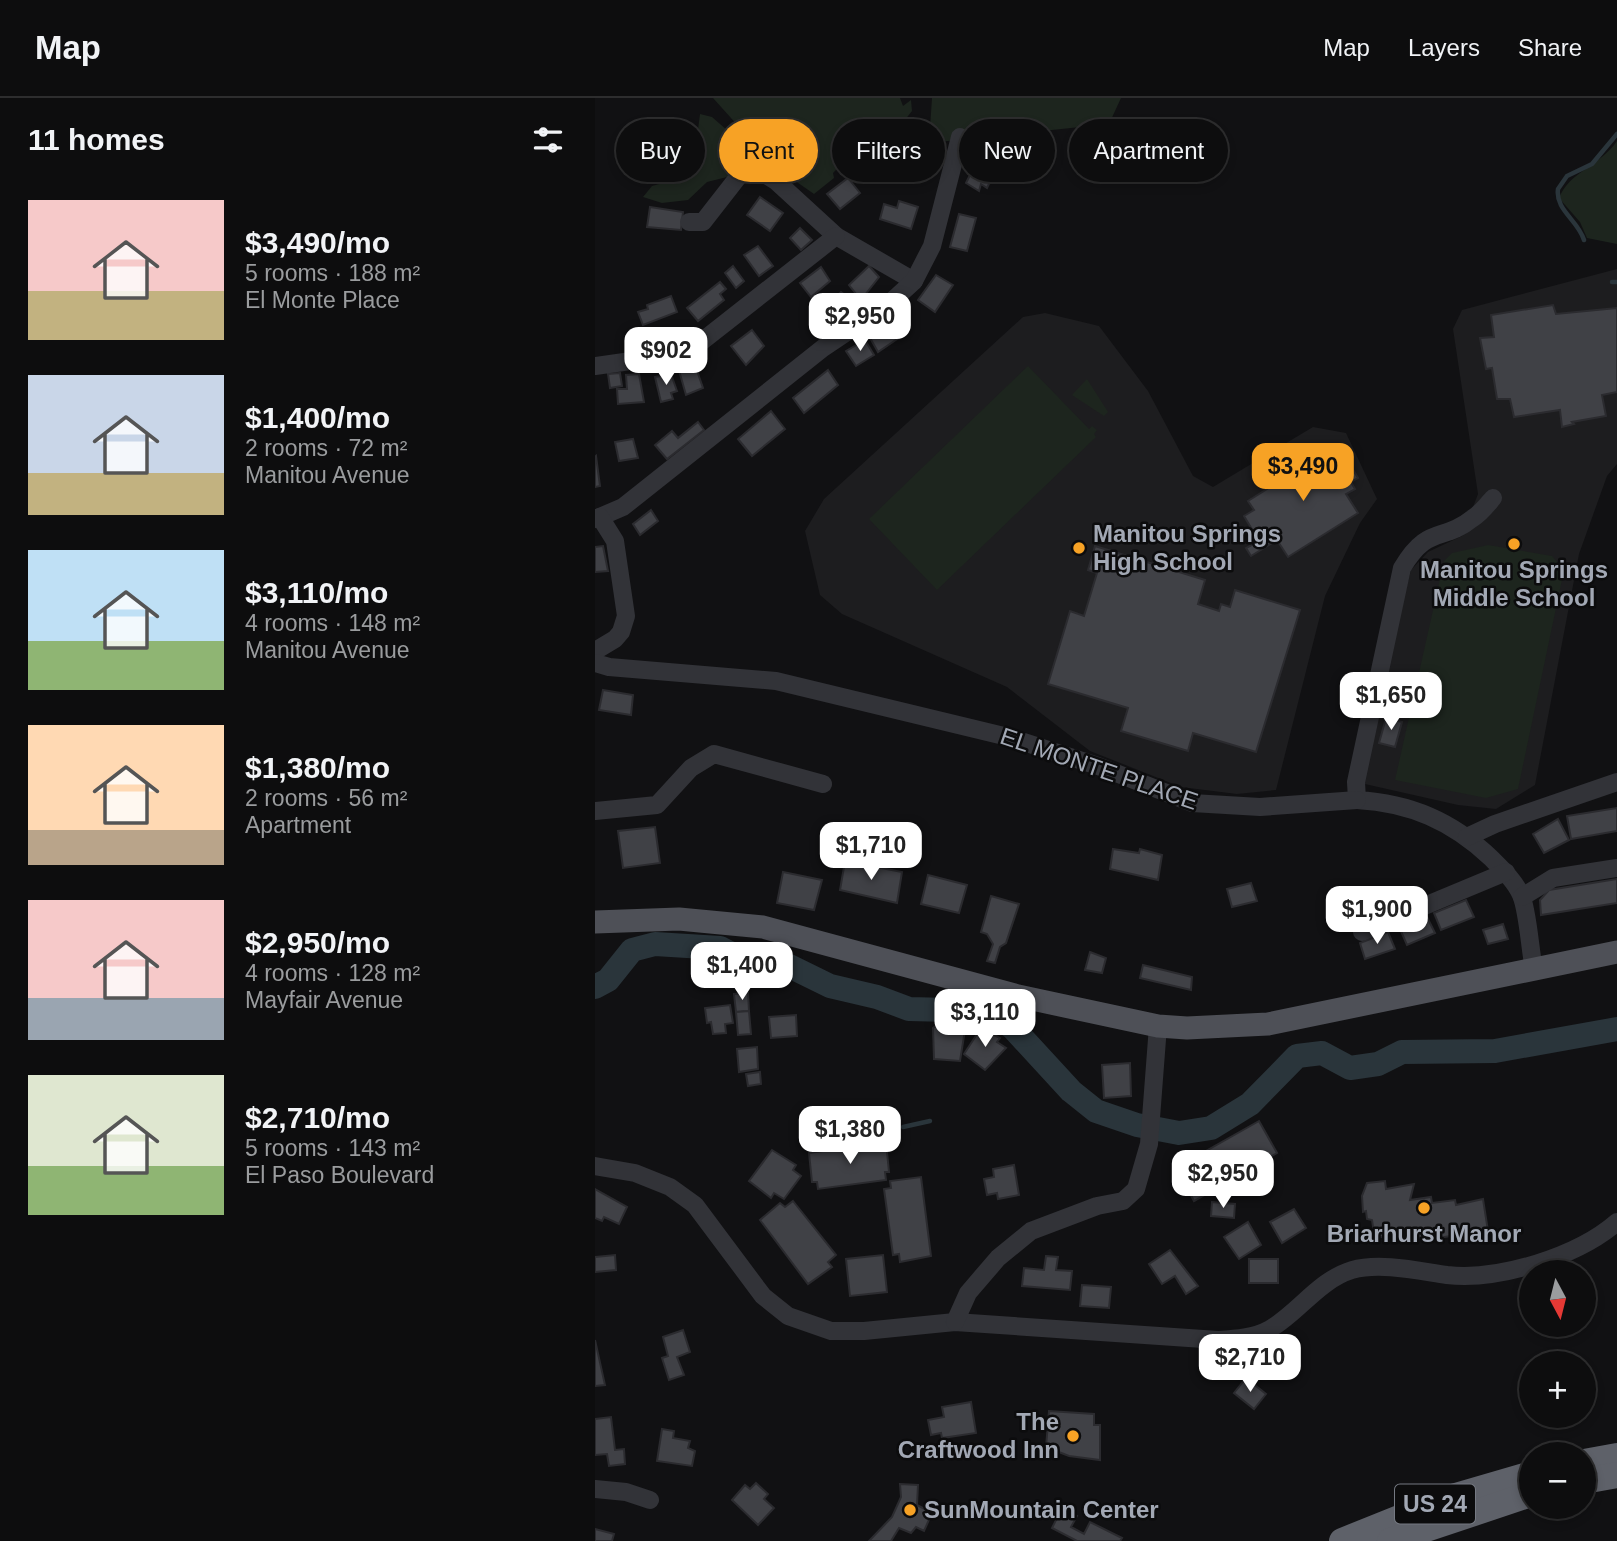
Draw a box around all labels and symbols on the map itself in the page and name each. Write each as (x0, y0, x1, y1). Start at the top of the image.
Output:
pin: $2,950 (803, 294, 917, 353)
pin: $902 (625, 328, 707, 387)
pin: $3,490 (1246, 444, 1360, 503)
place label: Manitou Springs High School (1093, 520, 1281, 575)
marker: Manitou Springs Middle School (1506, 536, 1522, 552)
marker: Manitou Springs High School (1071, 540, 1087, 556)
place label: Manitou Springs Middle School (1420, 556, 1608, 611)
pin: $1,650 (1334, 672, 1448, 732)
street label: EL MONTE PLACE (997, 722, 1202, 815)
pin: $1,710 (814, 822, 928, 882)
pin: $1,900 (1320, 886, 1434, 946)
pin: $1,400 (685, 942, 799, 1002)
pin: $3,110 (928, 990, 1042, 1049)
pin: $1,380 (793, 1107, 907, 1166)
pin: $2,950 (1166, 1150, 1280, 1210)
marker: Briarhurst Manor (1416, 1200, 1432, 1216)
place label: Briarhurst Manor (1327, 1220, 1521, 1247)
north arrow (1519, 1260, 1596, 1337)
pin: $2,710 (1193, 1334, 1307, 1394)
place label: The Craftwood Inn (898, 1408, 1059, 1463)
marker: The Craftwood Inn (1065, 1428, 1081, 1444)
road number: US 24 (1395, 1484, 1475, 1524)
place label: SunMountain Center (924, 1496, 1159, 1523)
marker: SunMountain Center (902, 1502, 918, 1518)

